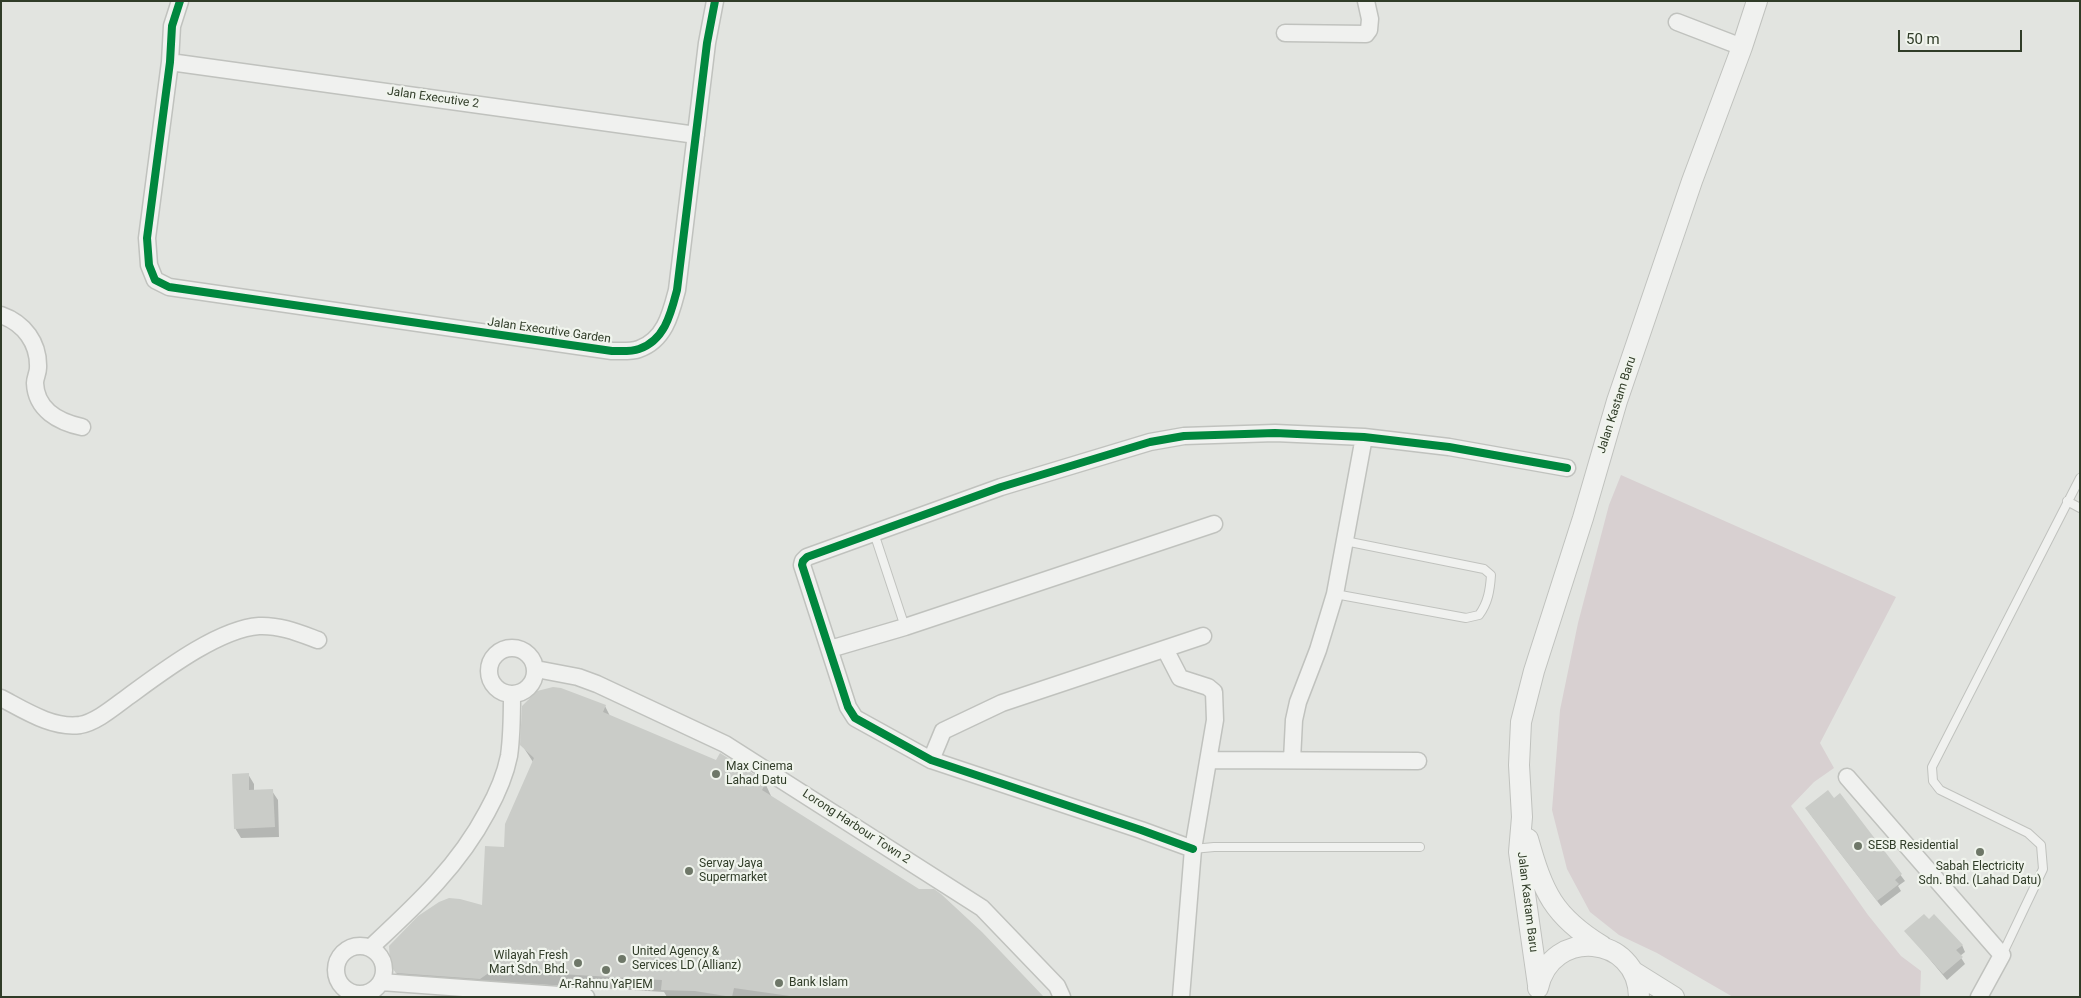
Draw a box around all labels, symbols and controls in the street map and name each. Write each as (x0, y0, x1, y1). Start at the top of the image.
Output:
scale bar (1901, 20, 2025, 52)
text: 50 m (1906, 30, 1940, 48)
street label: Jalan Executive 2 (386, 84, 480, 112)
street label: Jalan Executive Garden (486, 315, 612, 347)
street label: Jalan Kastam Baru (1595, 355, 1639, 455)
place label: Max Cinema Lahad Datu (726, 760, 793, 788)
marker: Max Cinema Lahad Datu (710, 768, 722, 780)
street label: Lorong Harbour Town 2 (799, 787, 913, 867)
place label: SESB Residential (1868, 839, 1958, 853)
marker: SESB Residential (1852, 840, 1864, 852)
marker: Sabah Electricity Sdn. Bhd. (Lahad Datu) (1974, 846, 1986, 858)
street label: Jalan Kastam Baru (1514, 851, 1540, 953)
place label: Servay Jaya Supermarket (699, 857, 767, 885)
place label: Sabah Electricity Sdn. Bhd. (Lahad Datu) (1919, 860, 2041, 888)
marker: Servay Jaya Supermarket (683, 865, 695, 877)
place label: United Agency & Services LD (Allianz) (632, 945, 741, 973)
place label: Wilayah Fresh Mart Sdn. Bhd. (489, 949, 568, 977)
marker: United Agency & Services LD (Allianz) (616, 953, 628, 965)
marker: Wilayah Fresh Mart Sdn. Bhd. (572, 957, 584, 969)
marker: Ar-Rahnu YaPIEM (600, 964, 612, 976)
place label: Bank Islam (789, 976, 848, 990)
marker: Bank Islam (773, 977, 785, 989)
place label: Ar-Rahnu YaPIEM (559, 978, 653, 992)

